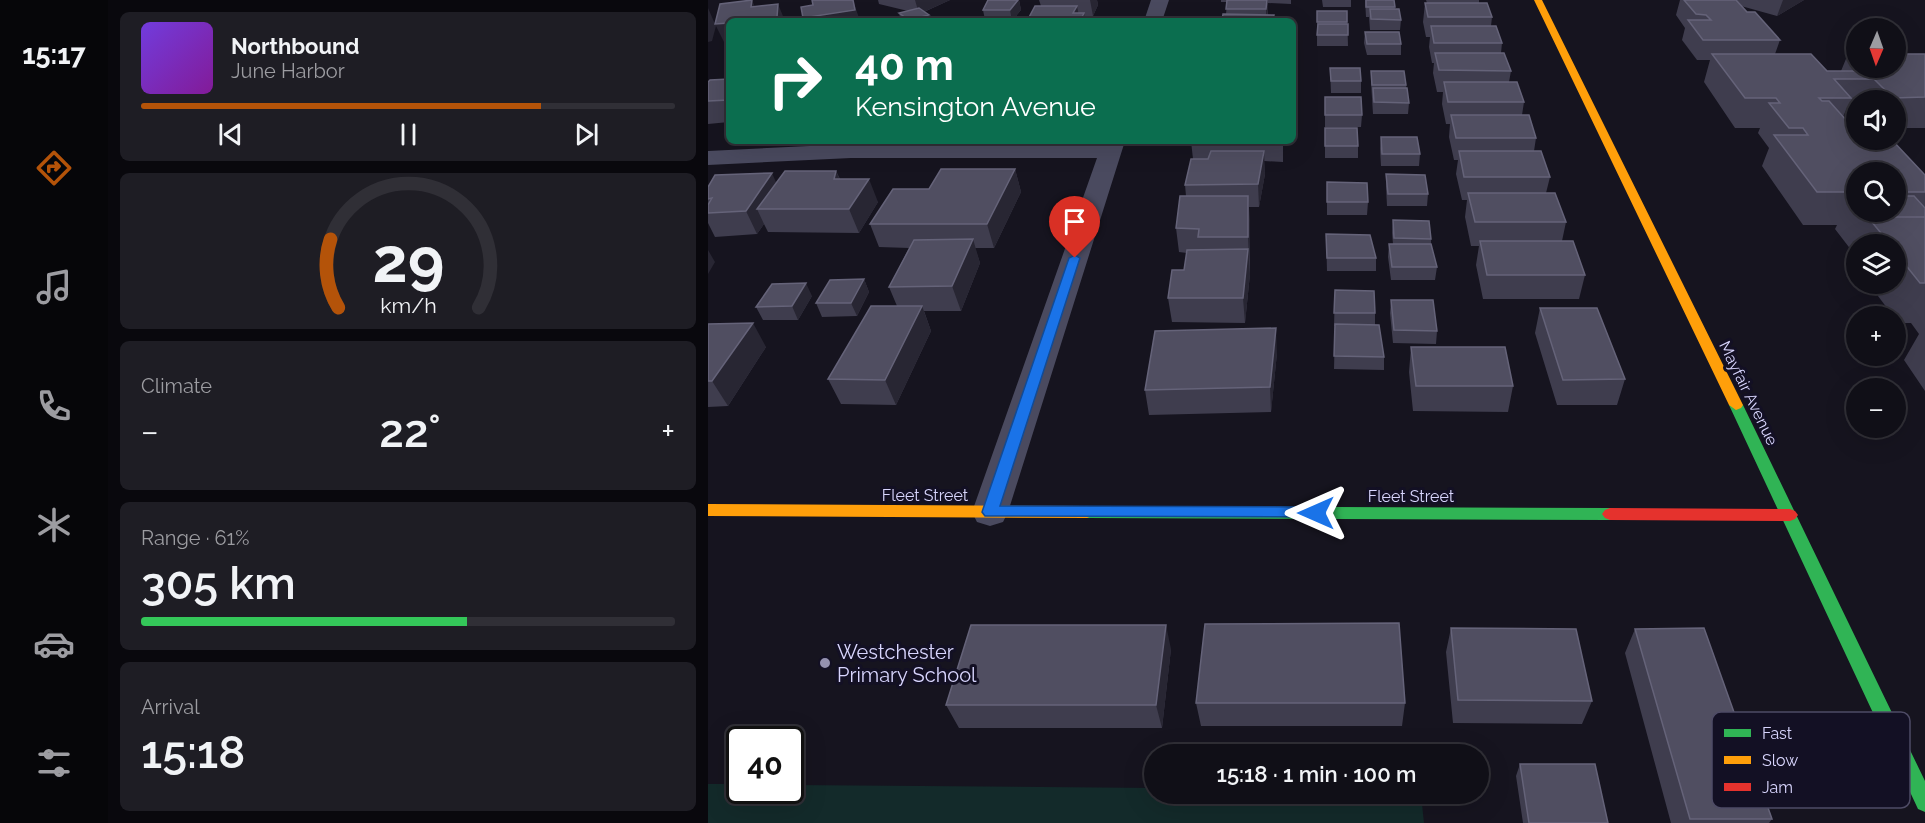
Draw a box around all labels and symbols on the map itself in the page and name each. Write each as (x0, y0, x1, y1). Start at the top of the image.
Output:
north arrow (1846, 18, 1906, 78)
pin (1049, 196, 1100, 258)
street label: Mayfair Avenue (1715, 338, 1782, 448)
position arrow (1284, 481, 1348, 545)
street label: Fleet Street (882, 486, 969, 505)
street label: Fleet Street (1368, 487, 1455, 506)
place label: Westchester Primary School (837, 640, 977, 687)
marker: Westchester Primary School (818, 656, 832, 670)
legend (1712, 712, 1910, 808)
text: Fast (1762, 724, 1793, 743)
speed limit sign: 40 (726, 726, 804, 804)
text: Slow (1762, 751, 1798, 770)
text: Jam (1762, 778, 1793, 797)

